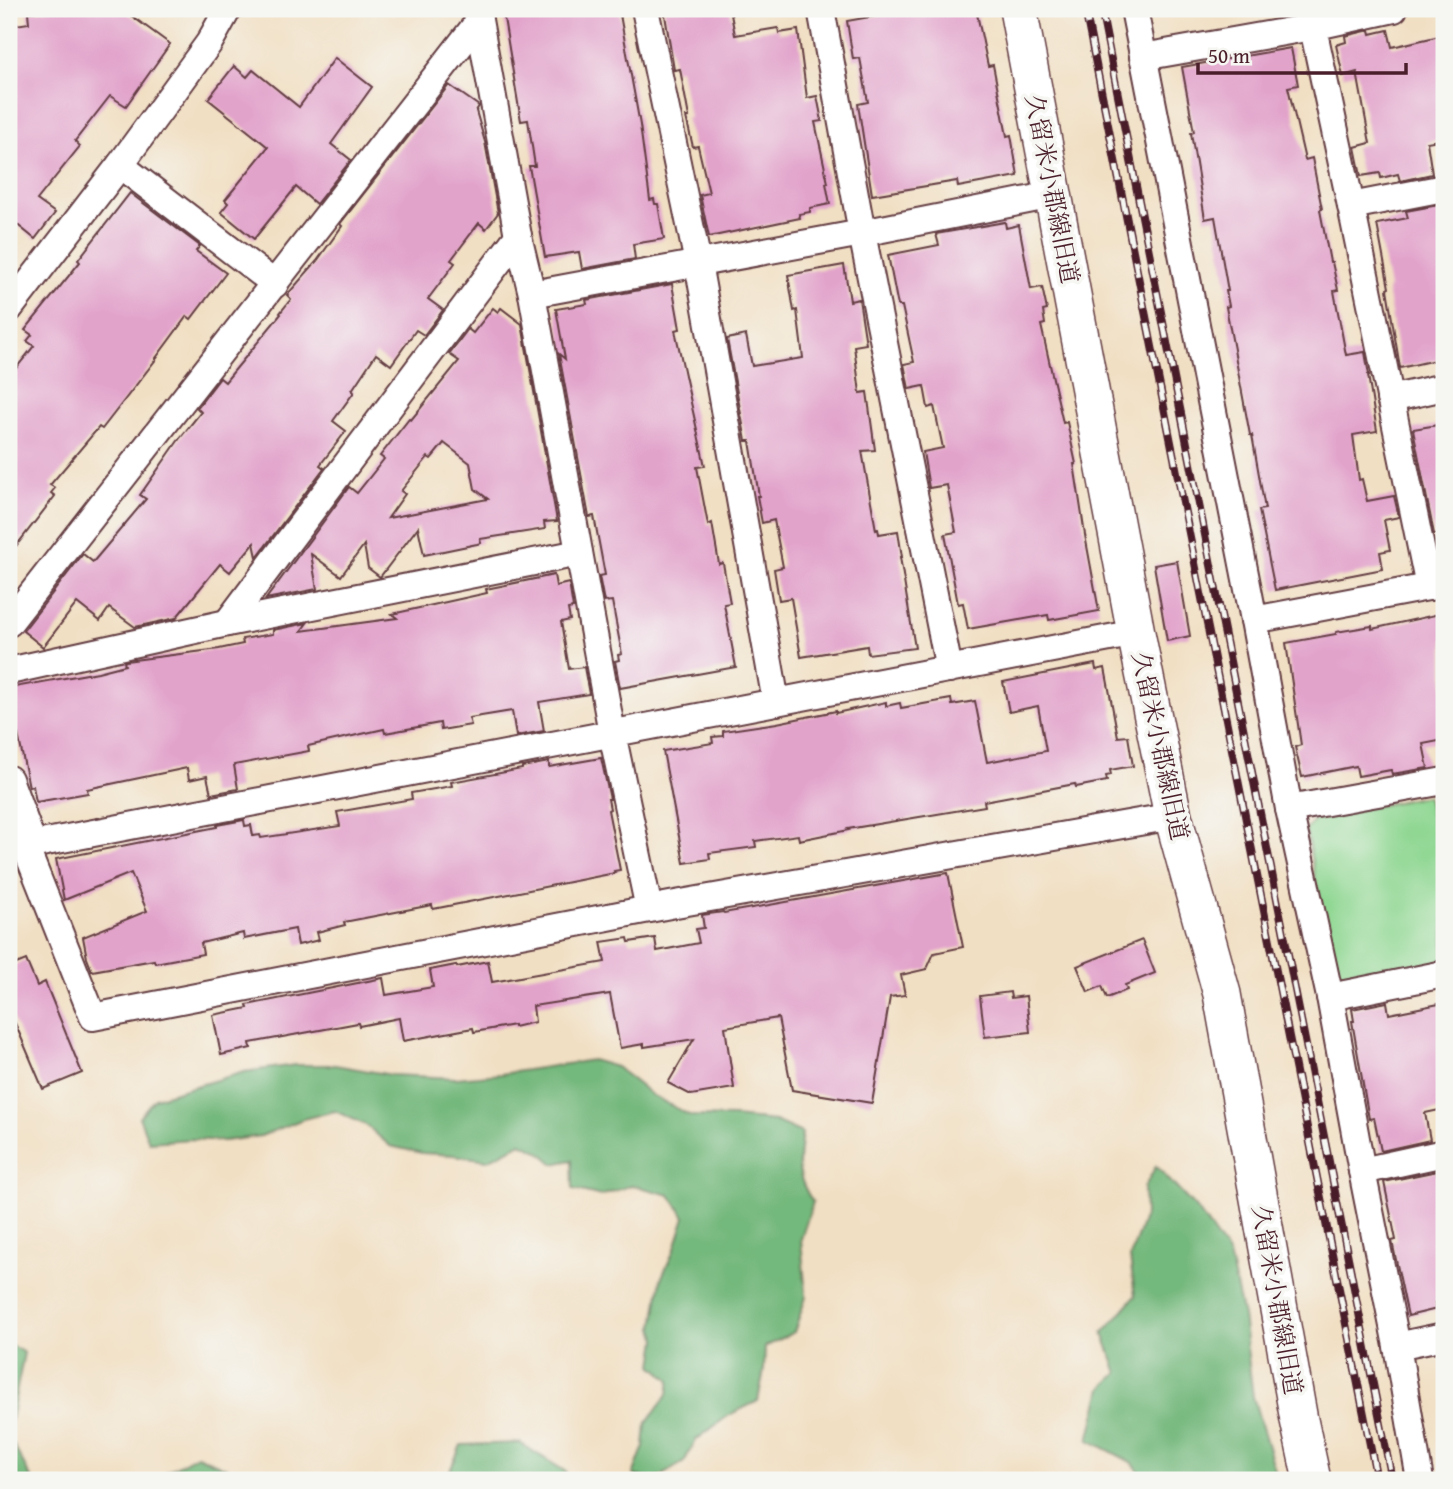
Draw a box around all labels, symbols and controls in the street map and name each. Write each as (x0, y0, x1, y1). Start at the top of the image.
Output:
scale bar (1198, 32, 1406, 76)
text: 50 m (1208, 40, 1250, 71)
street label: 久留米小郡線旧道 (1017, 91, 1088, 286)
street label: 久留米小郡線旧道 (1123, 648, 1198, 843)
street label: 久留米小郡線旧道 (1244, 1202, 1311, 1397)

